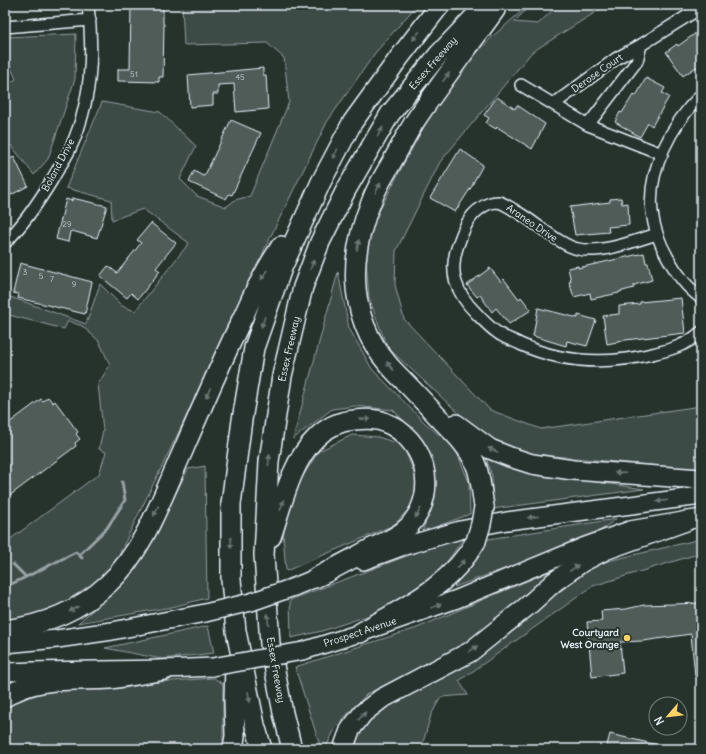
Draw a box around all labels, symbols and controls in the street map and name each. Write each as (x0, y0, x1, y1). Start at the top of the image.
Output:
one-way arrow (412, 30, 421, 41)
street label: Essex Freeway (406, 34, 460, 92)
street label: Derose Court (569, 50, 626, 95)
house number: 51 (130, 69, 138, 79)
house number: 45 (235, 72, 245, 82)
one-way arrow (442, 72, 450, 83)
one-way arrow (376, 126, 383, 138)
street label: Boland Drive (39, 136, 77, 194)
one-way arrow (332, 148, 338, 160)
one-way arrow (375, 182, 381, 194)
street label: Araneo Drive (504, 201, 560, 245)
house number: 29 (63, 219, 72, 229)
one-way arrow (355, 238, 361, 251)
one-way arrow (309, 259, 315, 271)
house number: 3 (23, 267, 28, 277)
one-way arrow (260, 269, 267, 281)
house number: 5 (39, 271, 44, 281)
house number: 7 (50, 274, 54, 284)
house number: 9 (72, 279, 77, 289)
street label: Essex Freeway (275, 315, 303, 383)
one-way arrow (260, 316, 266, 328)
one-way arrow (386, 360, 394, 371)
one-way arrow (205, 387, 211, 398)
one-way arrow (359, 416, 372, 422)
one-way arrow (488, 447, 499, 453)
one-way arrow (266, 454, 272, 466)
one-way arrow (614, 470, 626, 477)
one-way arrow (279, 498, 285, 510)
one-way arrow (656, 498, 668, 504)
one-way arrow (153, 506, 159, 517)
one-way arrow (414, 507, 421, 519)
one-way arrow (527, 514, 539, 521)
one-way arrow (228, 537, 234, 550)
one-way arrow (456, 559, 465, 569)
one-way arrow (569, 564, 579, 572)
one-way arrow (431, 603, 443, 609)
one-way arrow (68, 606, 80, 612)
one-way arrow (265, 613, 272, 625)
street label: Prospect Avenue (322, 614, 398, 650)
place label: Courtyard West Orange (560, 626, 620, 651)
marker: Courtyard West Orange (622, 633, 632, 643)
street label: Essex Freeway (264, 636, 288, 704)
one-way arrow (468, 645, 478, 653)
one-way arrow (246, 690, 252, 703)
north arrow (648, 696, 688, 736)
one-way arrow (357, 711, 366, 721)
text: N (651, 714, 667, 727)

